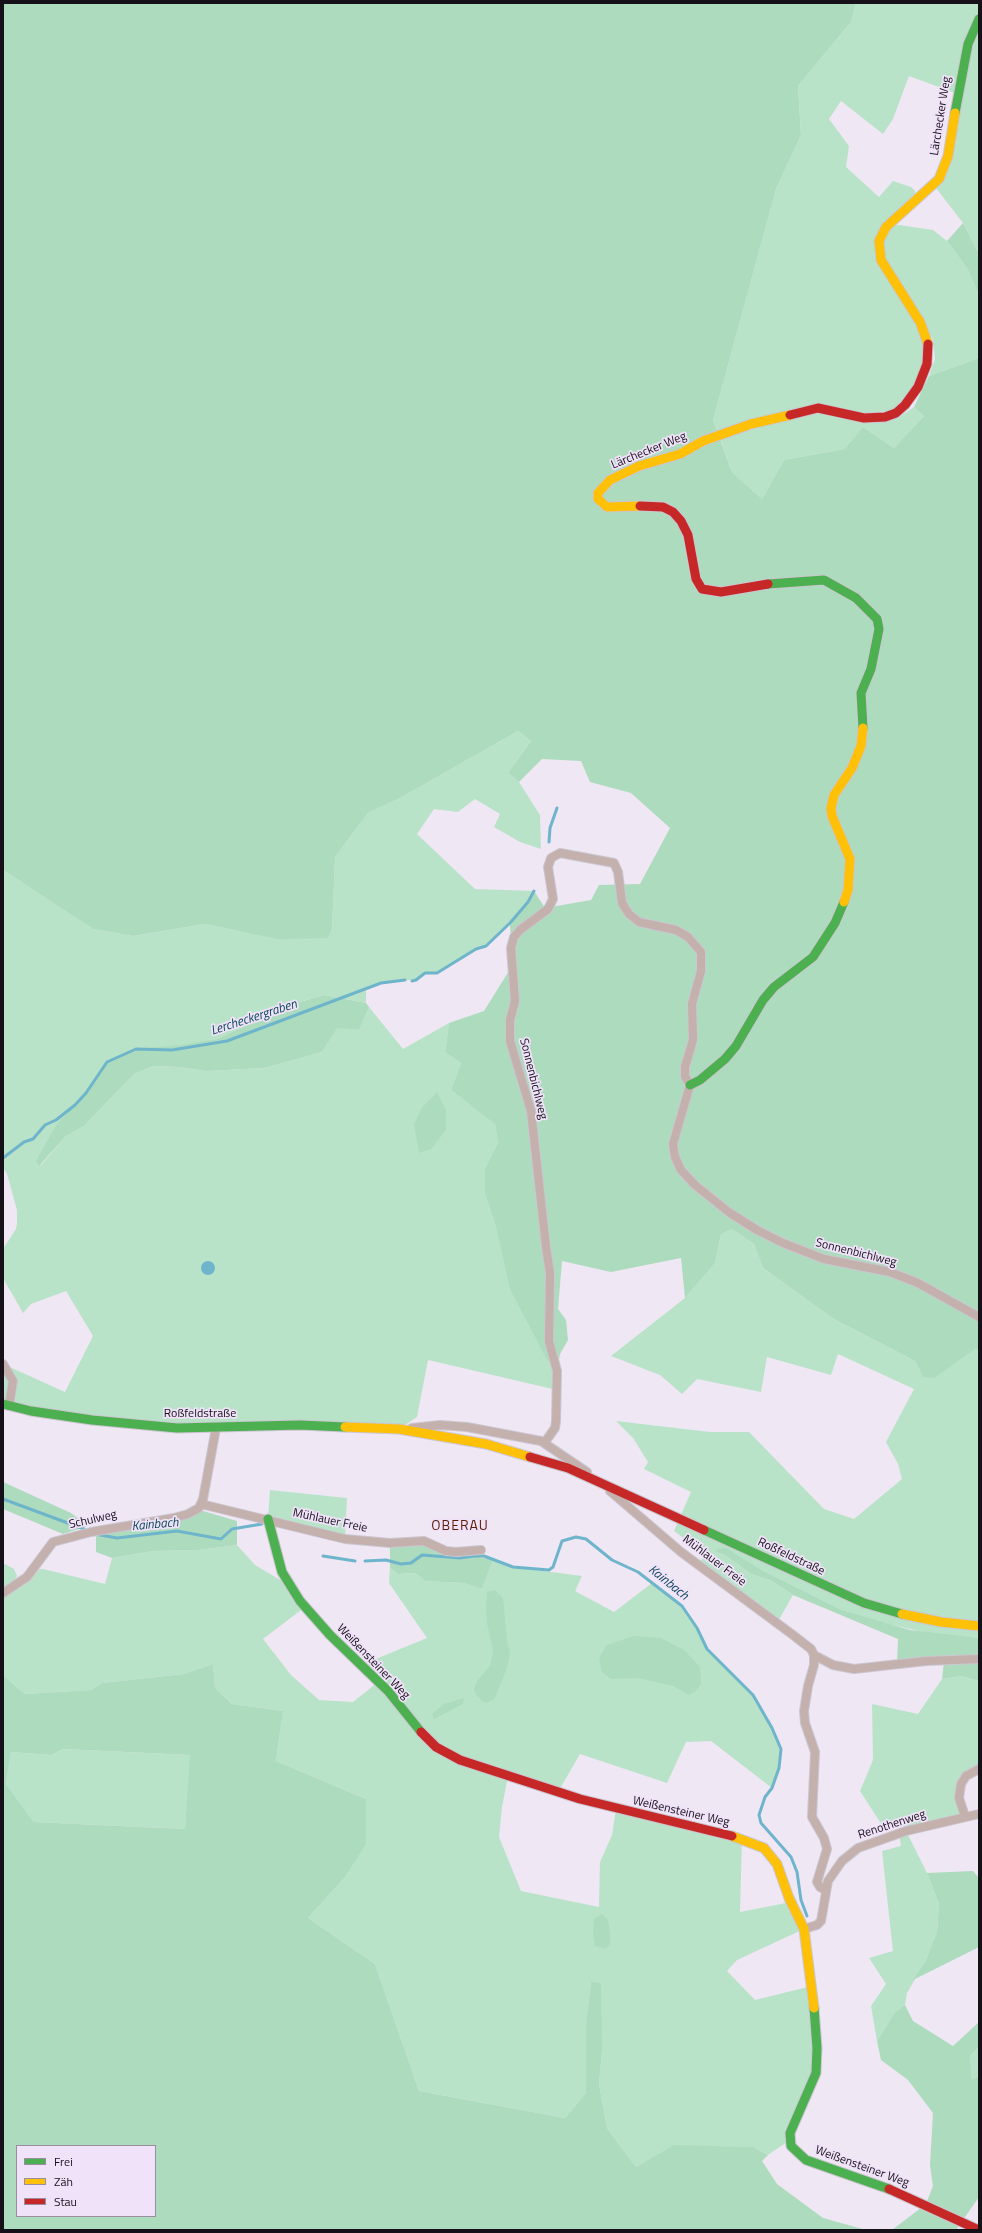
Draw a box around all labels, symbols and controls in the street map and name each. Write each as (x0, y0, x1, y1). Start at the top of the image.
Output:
street label: Lärchecker Weg (928, 75, 954, 157)
street label: Lärchecker Weg (609, 429, 689, 473)
water label: Lercheckergraben (209, 997, 299, 1039)
street label: Sonnenbichlweg (516, 1037, 550, 1121)
street label: Sonnenbichlweg (814, 1236, 898, 1270)
street label: Roßfeldstraße (164, 1407, 236, 1421)
street label: Mühlauer Freie (291, 1506, 369, 1536)
street label: Schulweg (68, 1508, 118, 1532)
water label: Kainbach (131, 1515, 179, 1535)
district label: OBERAU (431, 1519, 489, 1535)
street label: Mühlauer Freie (679, 1532, 749, 1590)
street label: Roßfeldstraße (755, 1535, 827, 1579)
water label: Kainbach (645, 1562, 691, 1604)
street label: Weißensteiner Weg (333, 1621, 413, 1703)
street label: Weißensteiner Weg (631, 1794, 731, 1830)
street label: Renothenweg (856, 1807, 928, 1843)
street label: Weißensteiner Weg (813, 2143, 911, 2191)
legend (16, 2145, 156, 2217)
text: Frei (54, 2152, 73, 2171)
text: Zäh (54, 2172, 73, 2191)
text: Stau (54, 2192, 77, 2211)

